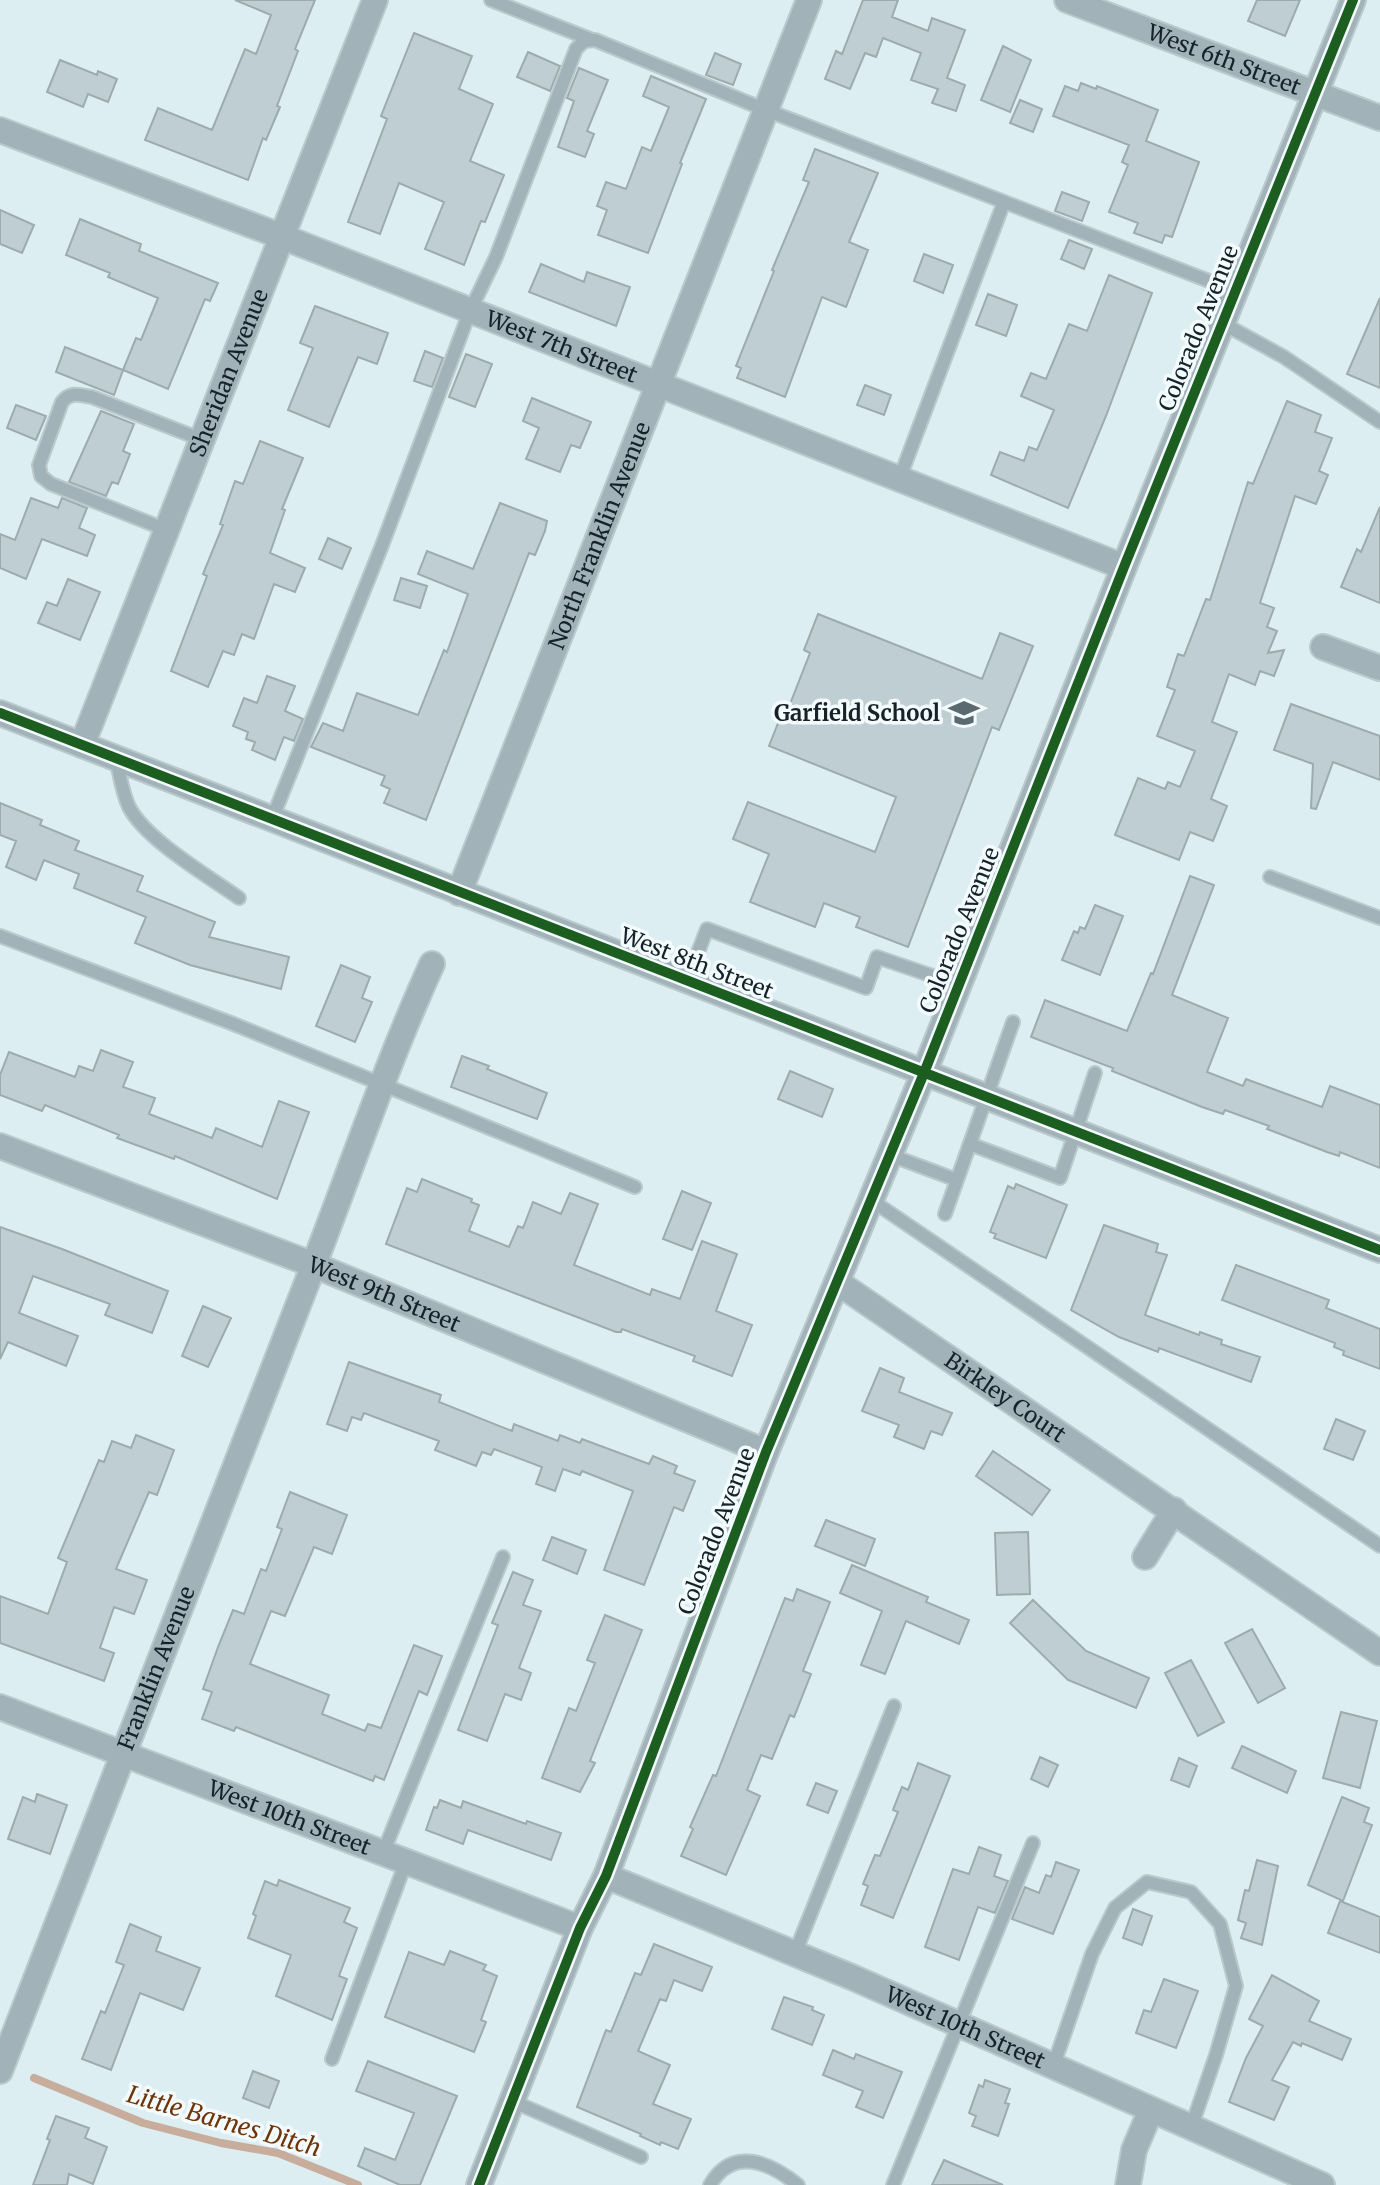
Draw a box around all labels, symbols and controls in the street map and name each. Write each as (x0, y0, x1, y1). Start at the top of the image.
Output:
street label: West 6th Street (1143, 17, 1305, 101)
street label: Colorado Avenue (1152, 241, 1244, 415)
street label: Sheridan Avenue (183, 285, 274, 461)
street label: West 7th Street (481, 304, 642, 389)
street label: North Franklin Avenue (542, 418, 656, 653)
school or university icon: Garfield School (947, 696, 981, 730)
place label: Garfield School (774, 699, 940, 727)
street label: Colorado Avenue (913, 843, 1005, 1017)
street label: West 8th Street (616, 921, 778, 1005)
street label: West 9th Street (303, 1250, 465, 1338)
street label: Birkley Court (939, 1346, 1072, 1449)
street label: Colorado Avenue (671, 1444, 761, 1618)
street label: Franklin Avenue (111, 1582, 201, 1754)
street label: West 10th Street (204, 1773, 375, 1861)
street label: West 10th Street (880, 1979, 1050, 2075)
water label: Little Barnes Ditch (124, 2079, 324, 2163)

